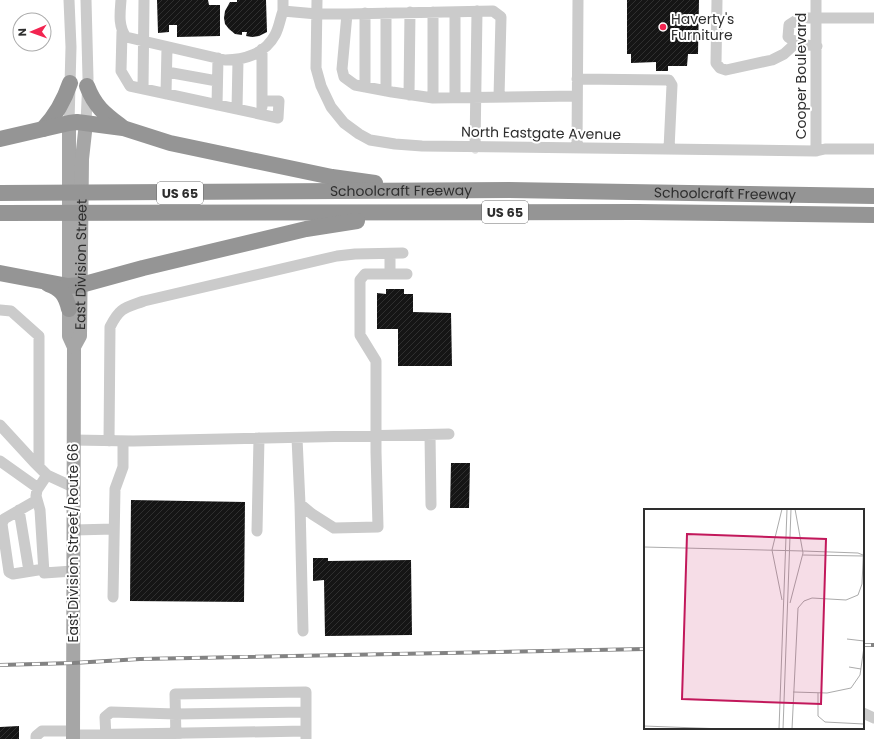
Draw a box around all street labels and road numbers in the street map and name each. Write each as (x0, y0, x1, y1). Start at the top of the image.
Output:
street label: Cooper Boulevard (791, 13, 811, 139)
street label: North Eastgate Avenue (461, 122, 621, 144)
street label: Schoolcraft Freeway (330, 180, 472, 201)
road number: US 65 (157, 182, 203, 204)
street label: Schoolcraft Freeway (654, 182, 796, 205)
street label: East Division Street (70, 199, 92, 330)
road number: US 65 (482, 201, 528, 223)
street label: East Division Street/Route 66 (63, 443, 83, 643)

